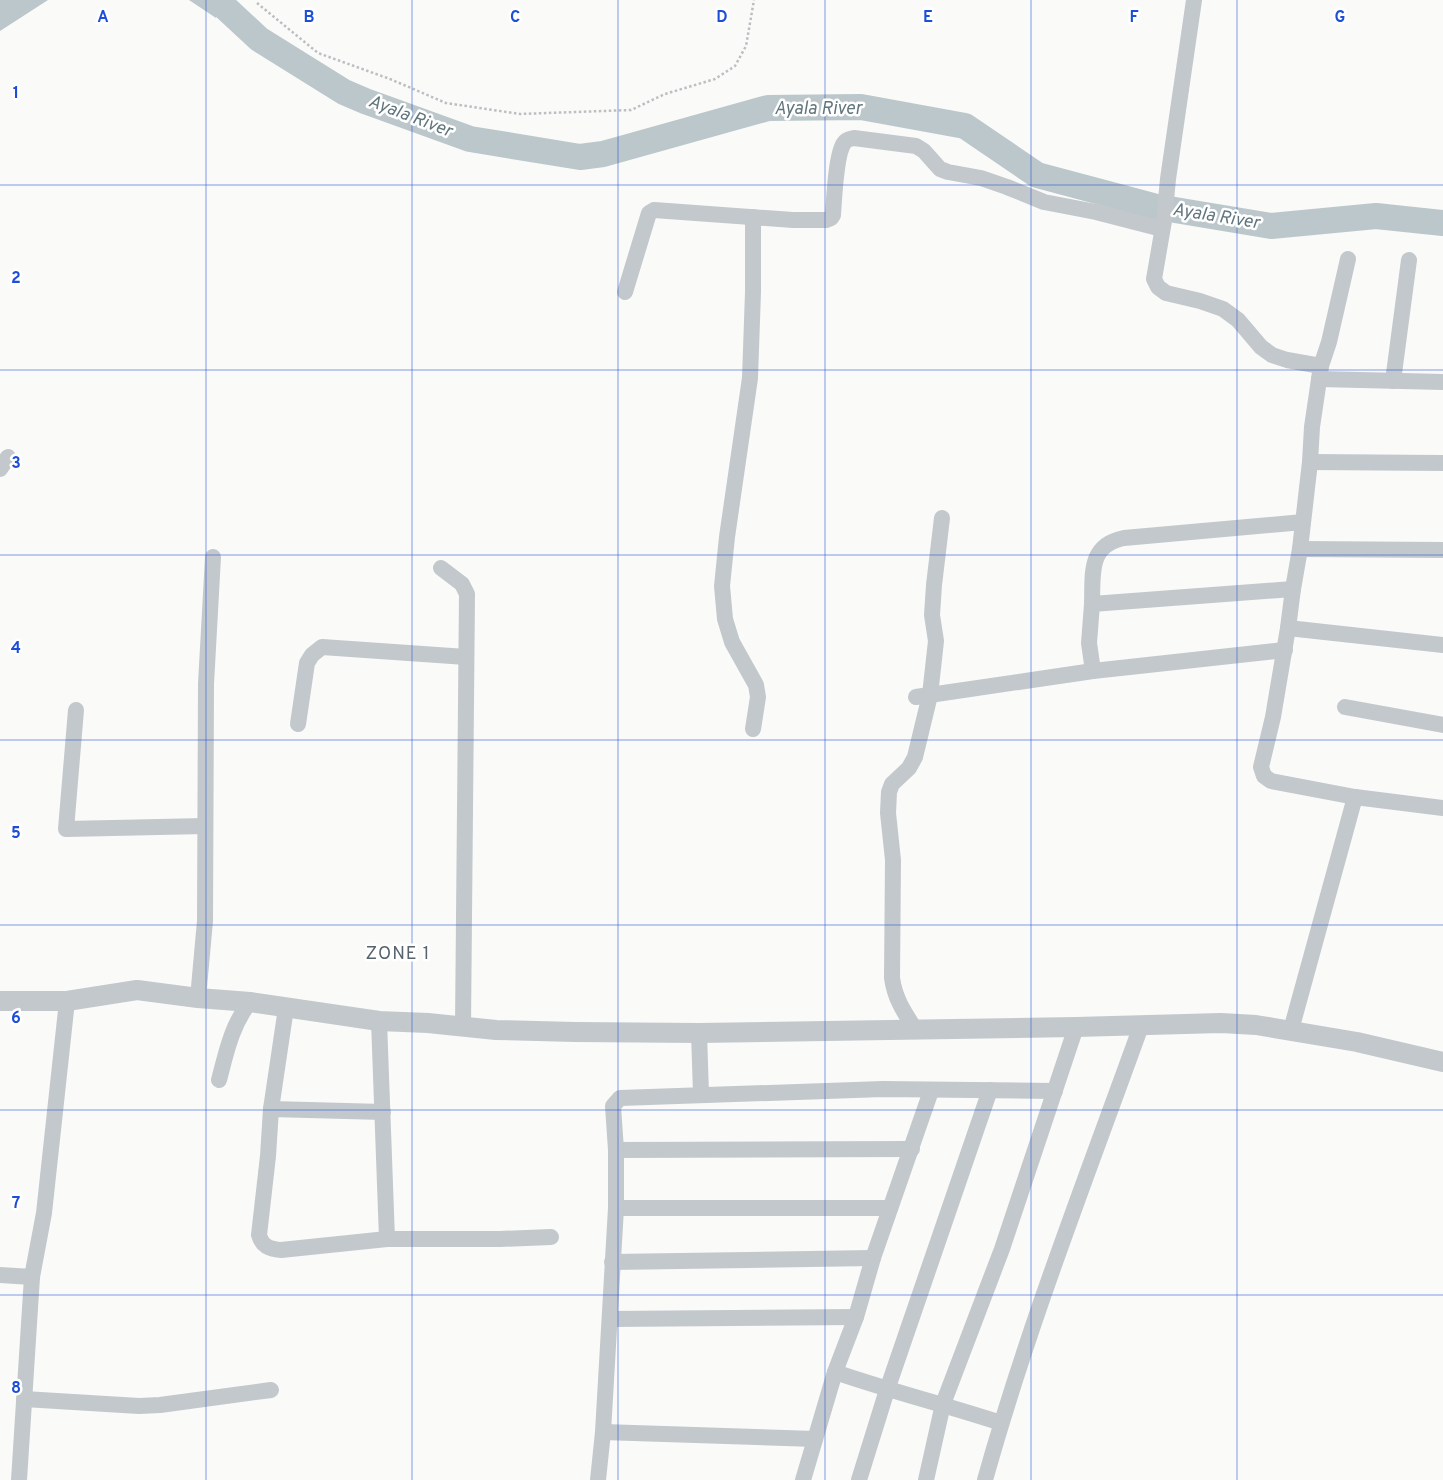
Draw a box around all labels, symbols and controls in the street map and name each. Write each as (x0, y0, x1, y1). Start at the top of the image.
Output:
text: A (97, 8, 109, 28)
text: B (303, 8, 315, 28)
text: C (510, 8, 520, 28)
text: D (716, 8, 728, 28)
text: E (923, 8, 933, 28)
text: F (1129, 8, 1139, 28)
text: G (1335, 8, 1345, 28)
text: 1 (13, 84, 19, 104)
water label: Ayala River (365, 91, 457, 144)
water label: Ayala River (774, 98, 864, 121)
water label: Ayala River (1171, 199, 1263, 236)
text: 2 (11, 269, 21, 289)
text: 3 (11, 454, 21, 474)
text: 4 (11, 639, 21, 659)
text: 5 (11, 824, 21, 844)
district label: ZONE 1 (365, 943, 431, 966)
text: 6 (11, 1009, 21, 1029)
text: 7 (12, 1194, 20, 1214)
text: 8 (11, 1379, 21, 1399)

